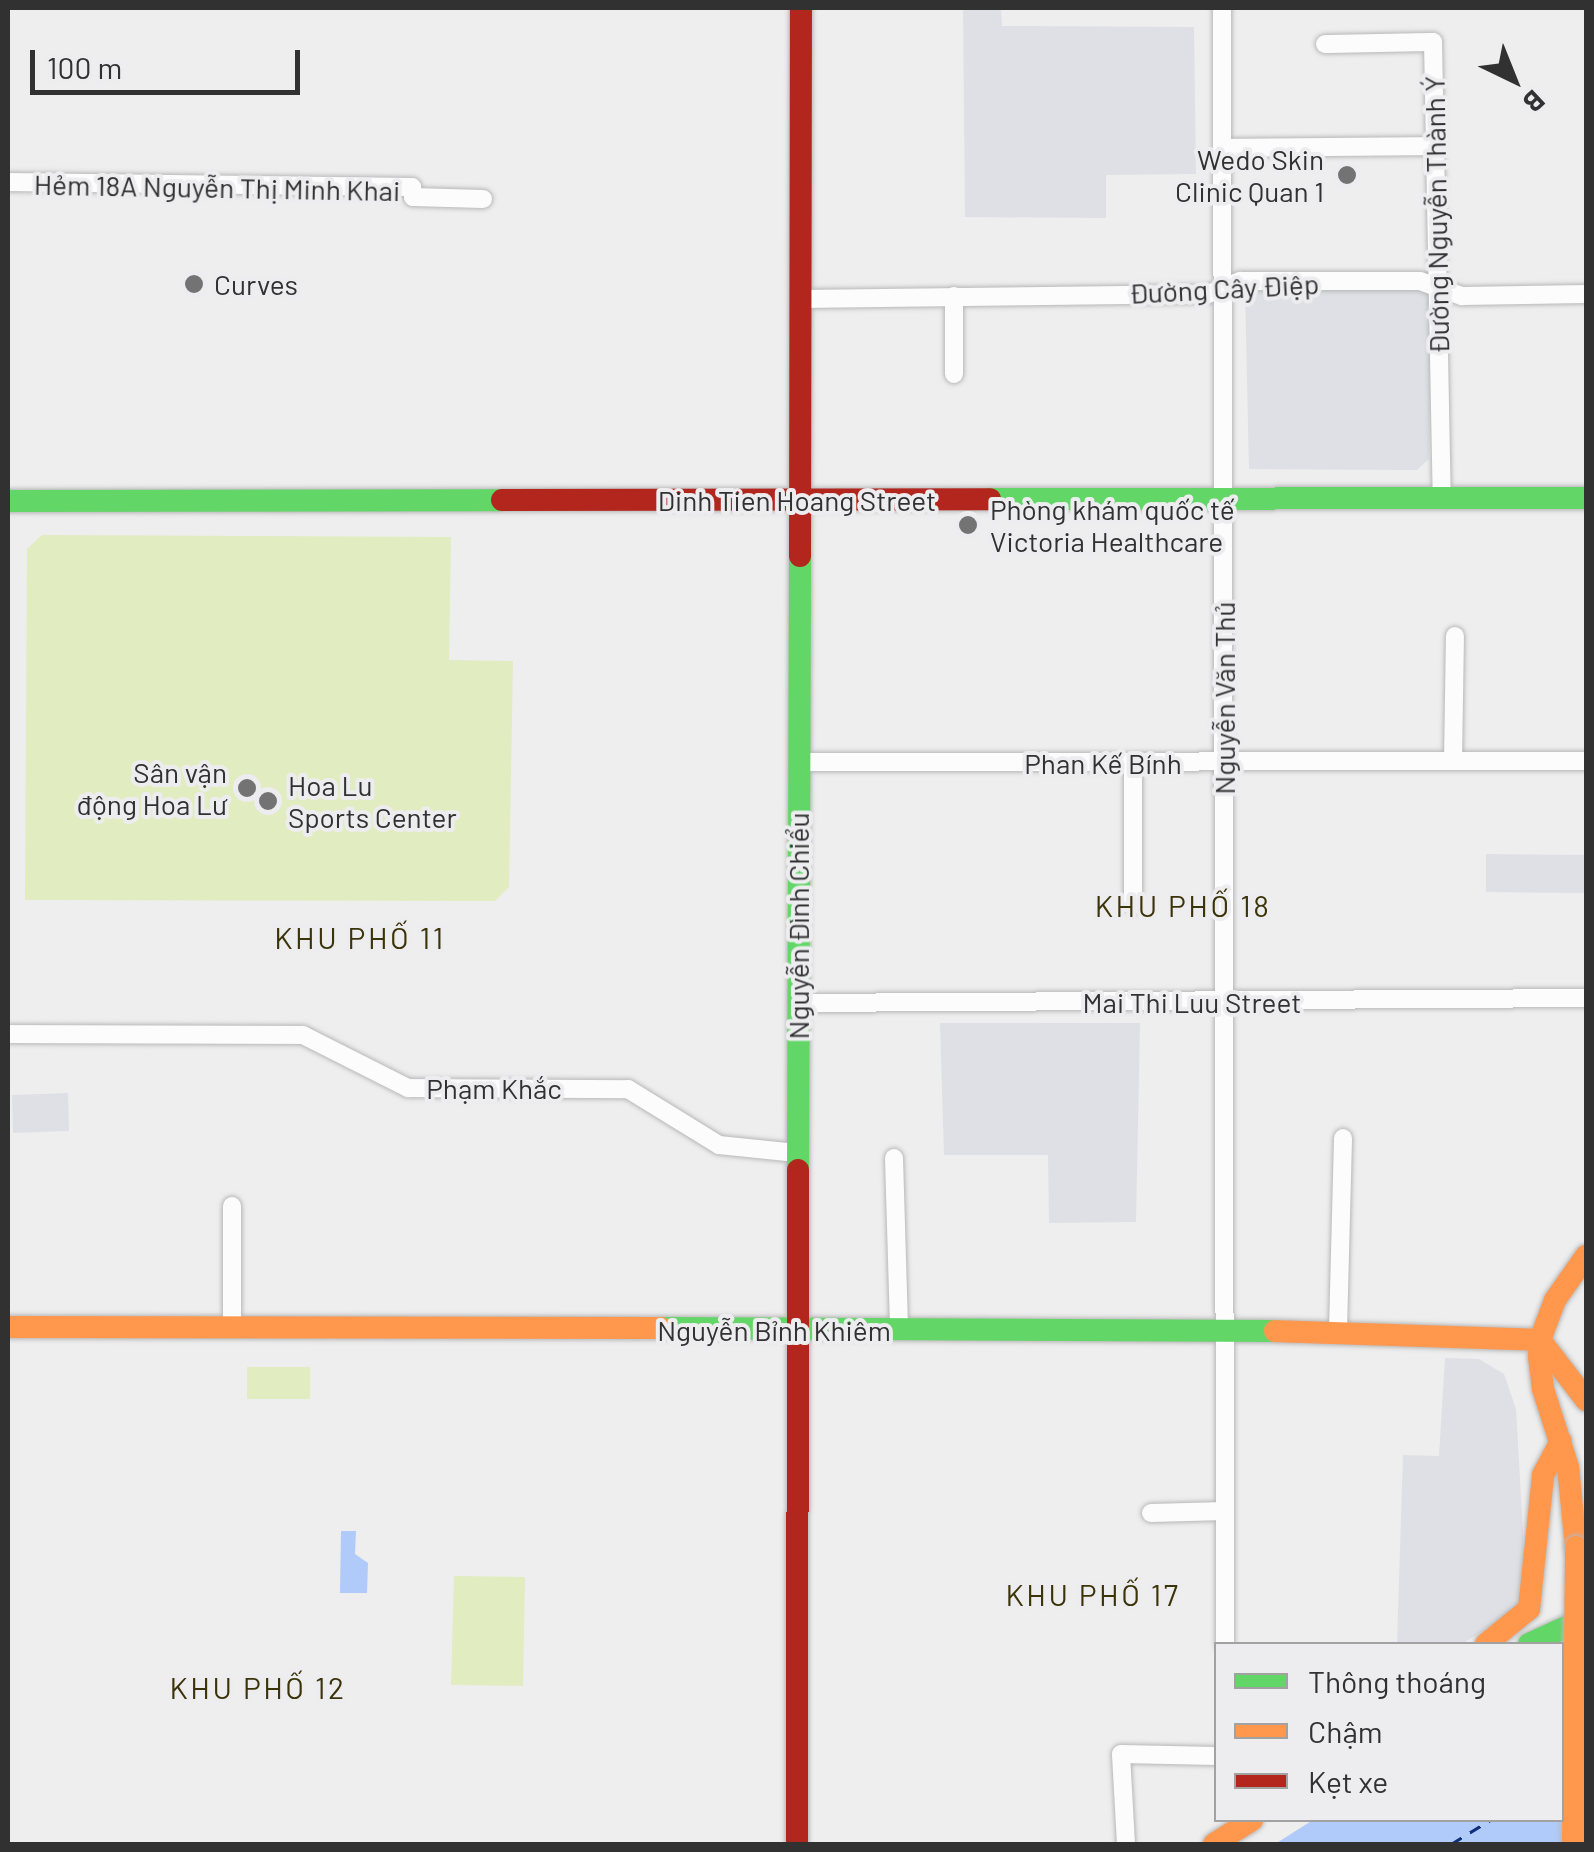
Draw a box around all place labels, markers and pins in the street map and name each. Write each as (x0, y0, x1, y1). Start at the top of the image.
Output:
place label: Wedo Skin Clinic Quan 1 (1175, 142, 1324, 208)
marker: Wedo Skin Clinic Quan 1 (1334, 162, 1360, 188)
place label: Curves (214, 267, 298, 301)
marker: Curves (183, 273, 205, 295)
place label: Phòng khám quốc tế Victoria Healthcare (990, 492, 1235, 558)
marker: Phòng khám quốc tế Victoria Healthcare (955, 512, 981, 538)
place label: Sân vận động Hoa Lư (77, 755, 227, 821)
place label: Hoa Lu Sports Center (288, 768, 457, 834)
marker: Sân vận động Hoa Lư (236, 777, 258, 799)
marker: Hoa Lu Sports Center (257, 790, 279, 812)

